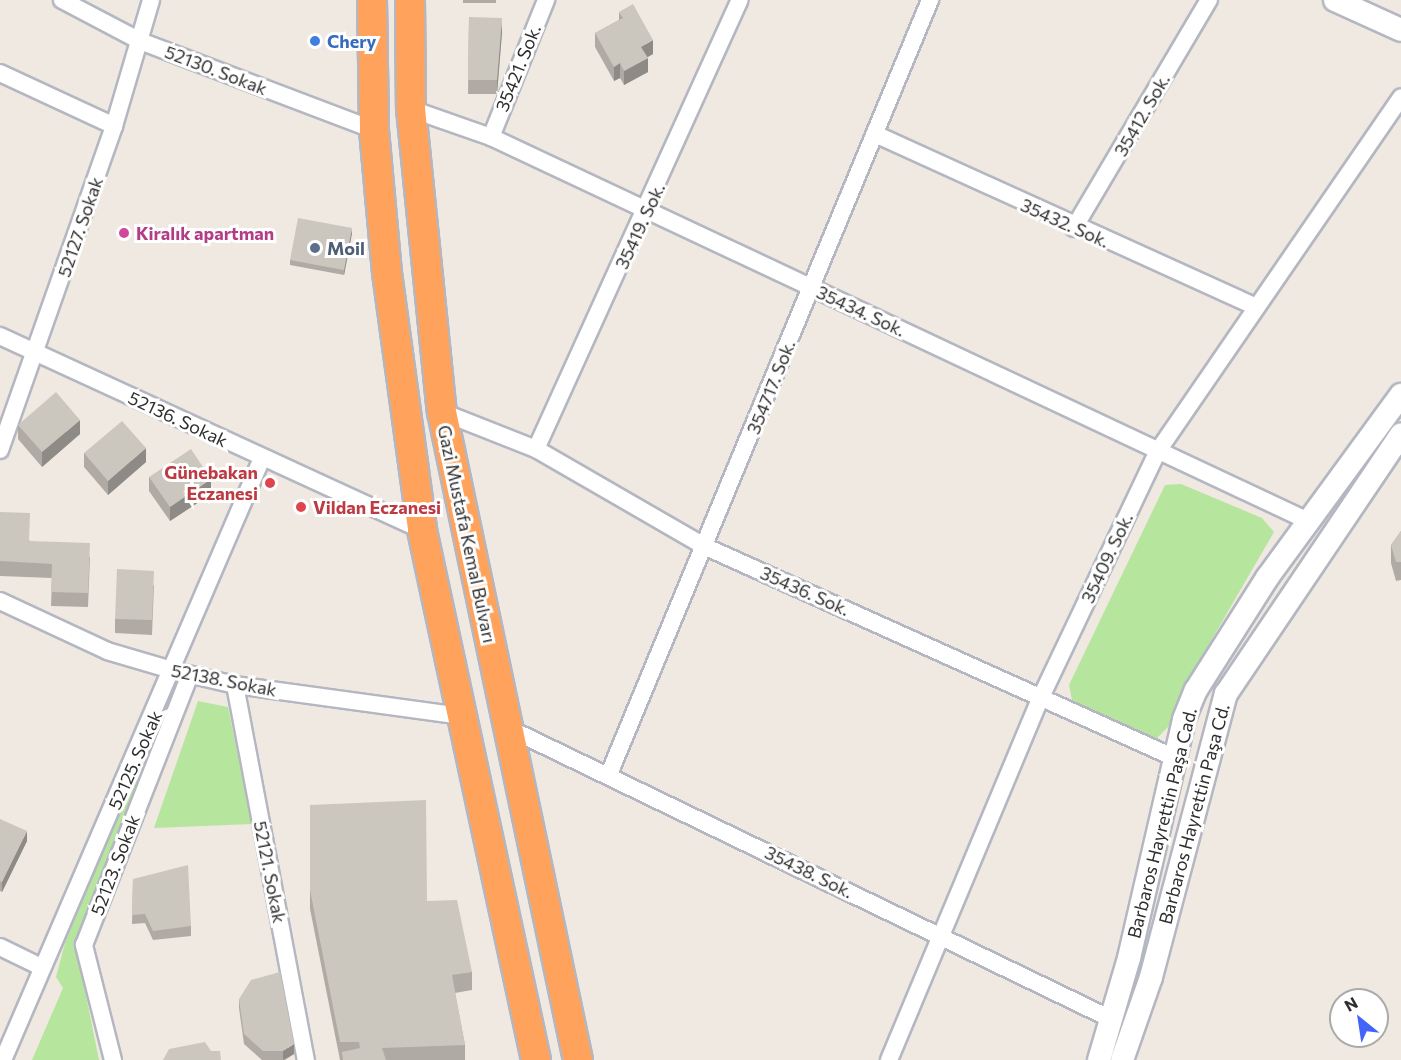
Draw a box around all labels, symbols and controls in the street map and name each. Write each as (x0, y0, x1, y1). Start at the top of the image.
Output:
street label: 35421. Sok. (491, 21, 545, 115)
place label: Chery (327, 30, 376, 52)
marker: Chery (308, 34, 322, 48)
street label: 52130. Sokak (162, 41, 270, 99)
street label: 35412. Sok. (1110, 70, 1174, 160)
street label: 52127. Sokak (53, 174, 107, 280)
street label: 35419. Sok. (611, 180, 669, 272)
street label: 35432. Sok. (1017, 194, 1113, 252)
place label: Kiralık apartman (136, 222, 274, 244)
marker: Kiralık apartman (117, 226, 131, 240)
place label: Moil (327, 237, 365, 259)
marker: Moil (308, 241, 322, 255)
street label: 35434. Sok. (813, 281, 909, 341)
street label: 354717. Sok. (742, 337, 800, 437)
street label: 52136. Sokak (125, 387, 231, 451)
street label: Gazi Mustafa Kemal Bulvarı (433, 423, 501, 645)
place label: Günebakan Eczanesi (164, 462, 258, 504)
marker: Günebakan Eczanesi (263, 476, 277, 490)
place label: Vildan Eczanesi (313, 496, 441, 518)
marker: Vildan Eczanesi (294, 500, 308, 514)
street label: 35409. Sok. (1077, 510, 1137, 606)
street label: 35436. Sok. (757, 562, 853, 620)
street label: 52138. Sokak (170, 659, 278, 701)
street label: Barbaros Hayrettin Paşa Cd. (1154, 701, 1234, 927)
street label: Barbaros Hayrettin Paşa Cad. (1123, 705, 1201, 941)
street label: 52125. Sokak (104, 707, 166, 813)
street label: 52123. Sokak (86, 812, 144, 918)
street label: 52121. Sokak (250, 819, 290, 925)
street label: 35438. Sok. (761, 841, 857, 903)
north arrow (1329, 988, 1389, 1048)
text: N (1341, 992, 1361, 1015)

